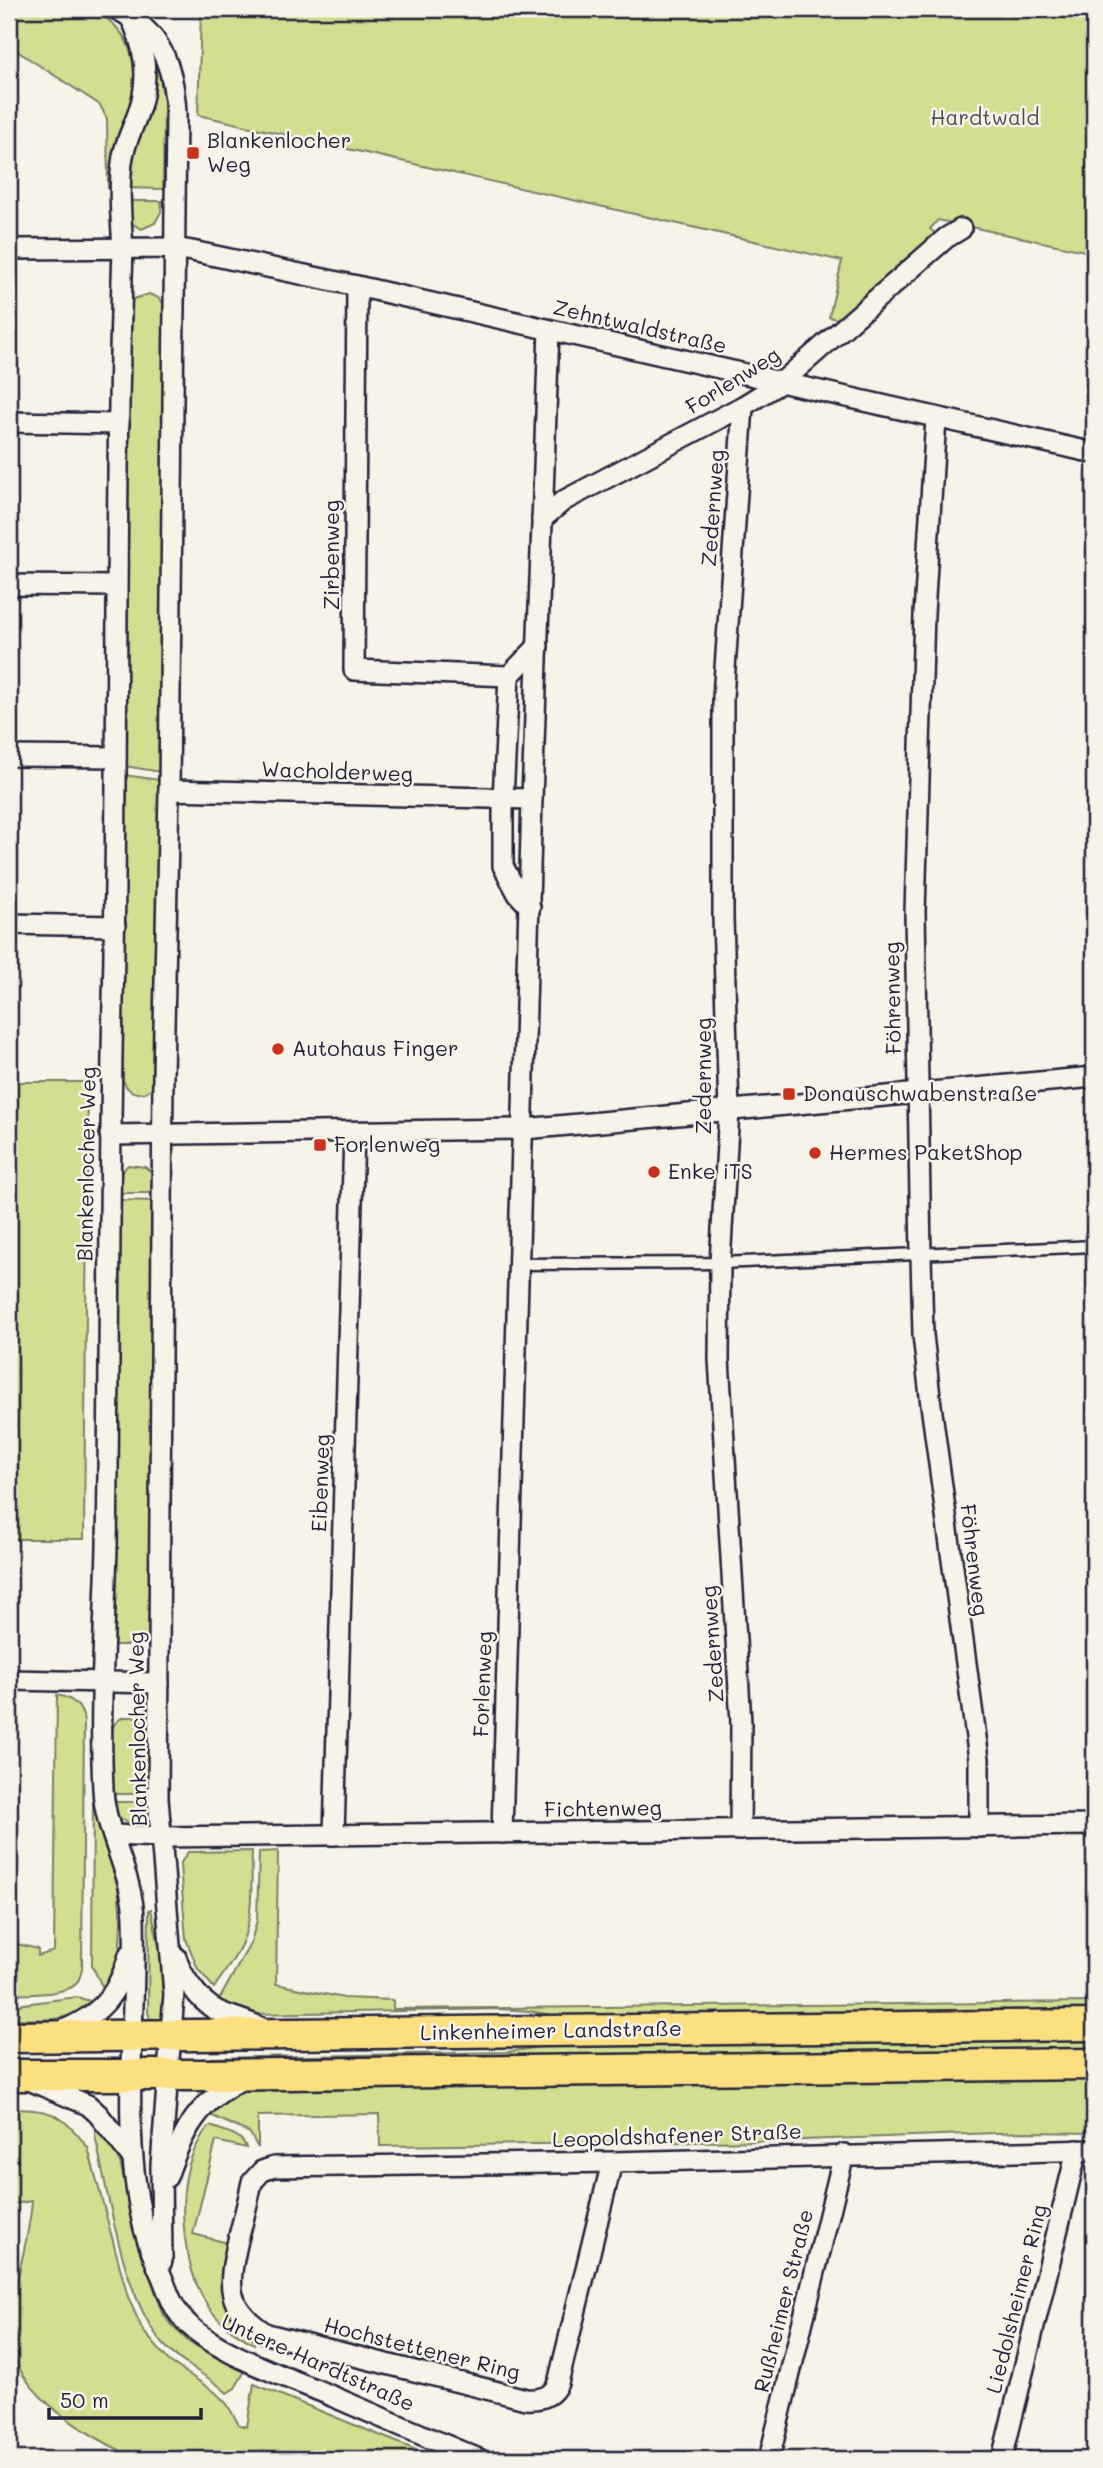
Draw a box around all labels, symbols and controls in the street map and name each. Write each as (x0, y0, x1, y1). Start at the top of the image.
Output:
park label: Hardtwald (930, 103, 1040, 130)
place label: Blankenlocher Weg (207, 126, 351, 177)
marker: Blankenlocher Weg (185, 145, 201, 161)
street label: Zehntwaldstraße (551, 292, 730, 359)
street label: Forlenweg (680, 340, 784, 419)
street label: Zedernweg (694, 449, 729, 567)
street label: Zirbenweg (317, 500, 344, 610)
street label: Wacholderweg (261, 754, 413, 787)
street label: Föhrenweg (877, 941, 906, 1055)
street label: Zedernweg (689, 1017, 716, 1135)
place label: Autohaus Finger (292, 1034, 459, 1061)
marker: Autohaus Finger (270, 1041, 286, 1057)
street label: Blankenlocher Weg (70, 1066, 101, 1261)
place label: Donauschwabenstraße (803, 1079, 1037, 1106)
marker: Donauschwabenstraße (781, 1086, 797, 1102)
place label: Forlenweg (334, 1130, 440, 1157)
marker: Forlenweg (312, 1137, 328, 1153)
place label: Hermes PaketShop (829, 1138, 1023, 1165)
marker: Hermes PaketShop (807, 1145, 823, 1161)
place label: Enke iTS (668, 1157, 752, 1184)
marker: Enke iTS (646, 1164, 662, 1180)
street label: Eibenweg (304, 1434, 335, 1532)
street label: Föhrenweg (955, 1502, 996, 1617)
street label: Zedernweg (694, 1585, 729, 1703)
street label: Forlenweg (466, 1630, 497, 1737)
street label: Blankenlocher Weg (121, 1632, 152, 1827)
street label: Fichtenweg (544, 1793, 662, 1822)
street label: Linkenheimer Landstraße (420, 2014, 682, 2045)
street label: Leopoldshafener Straße (552, 2117, 802, 2152)
street label: Liedolsheimer Ring (979, 2201, 1052, 2396)
street label: Rußheimer Straße (747, 2206, 818, 2395)
street label: Untere Hardtstraße (218, 2307, 419, 2416)
street label: Hochstettener Ring (322, 2310, 523, 2385)
scale bar (49, 2377, 201, 2421)
text: 50 m (60, 2386, 109, 2413)

